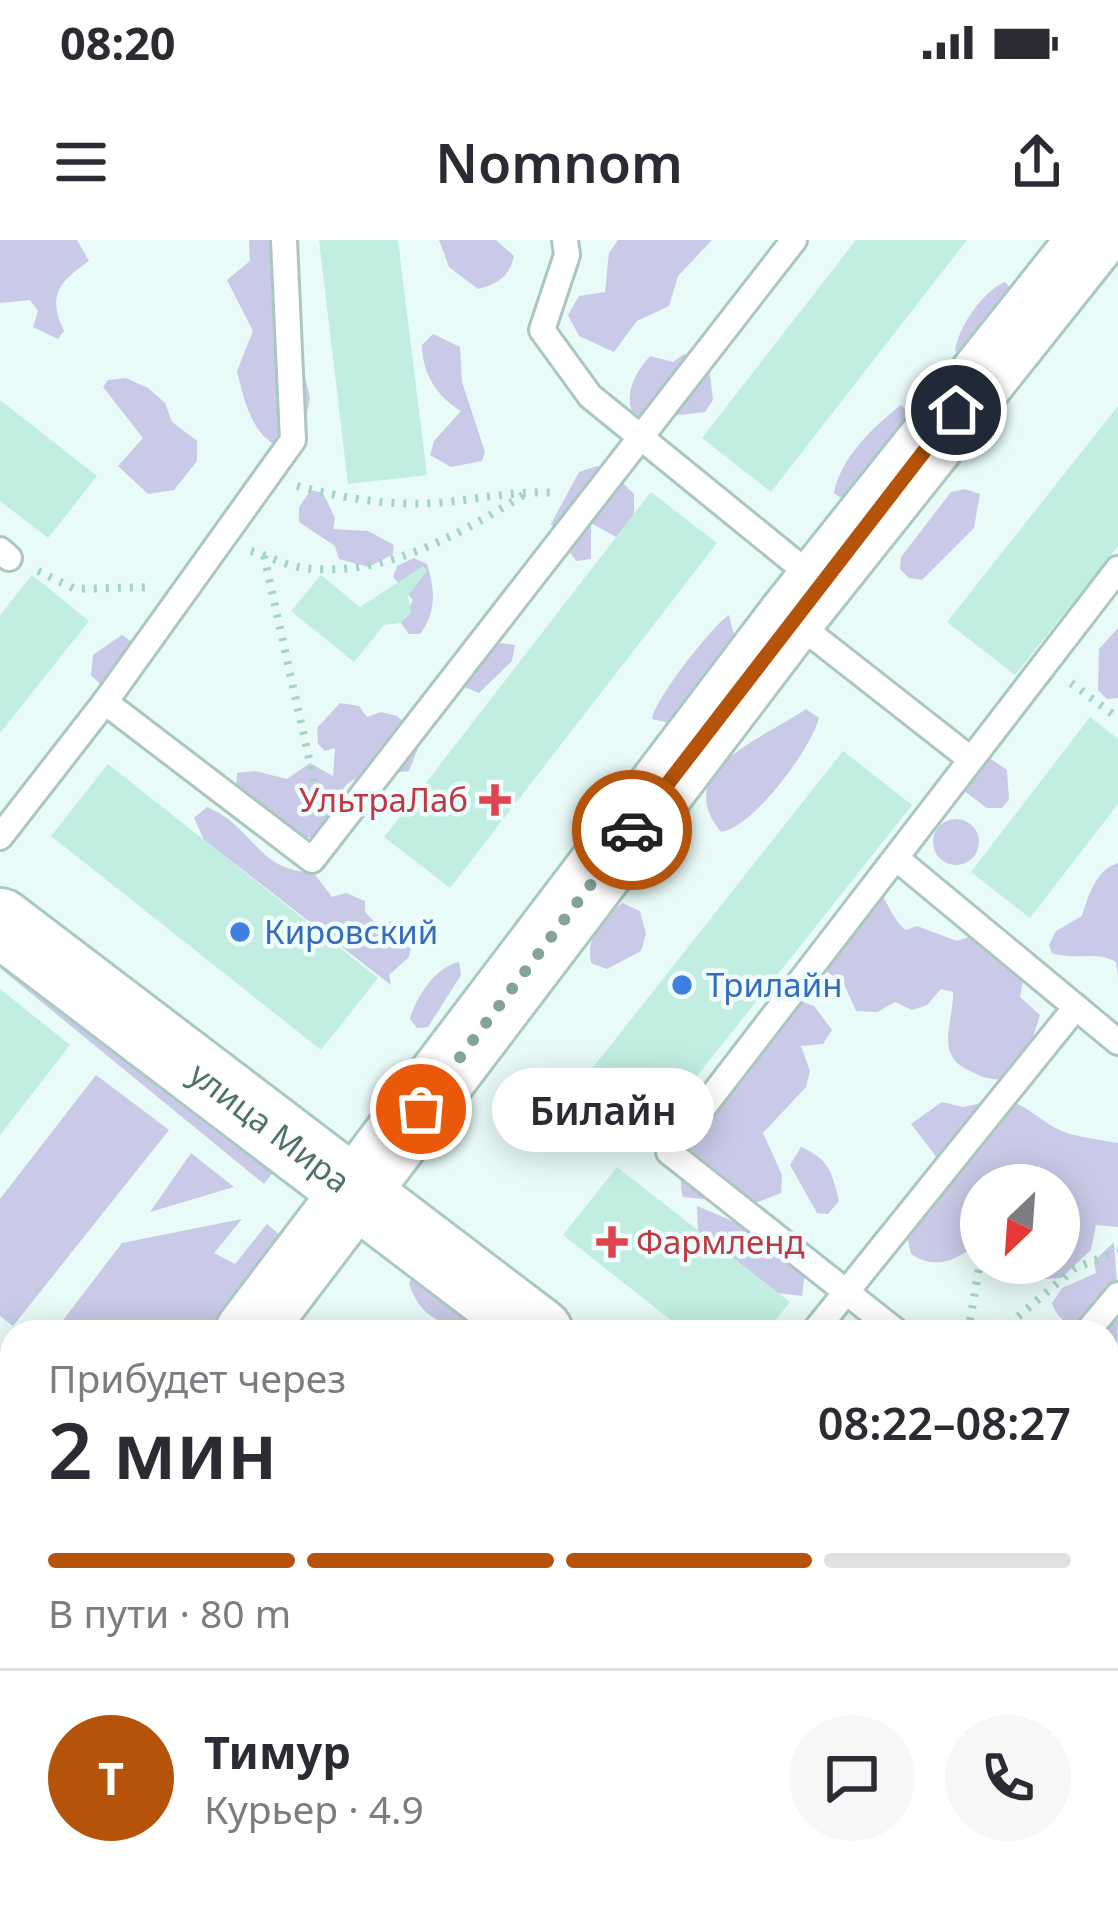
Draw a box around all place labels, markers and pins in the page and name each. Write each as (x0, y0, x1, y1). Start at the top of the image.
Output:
pin (905, 359, 1007, 461)
place label: УльтраЛаб (299, 777, 468, 822)
marker: УльтраЛаб (479, 784, 511, 816)
place label: Кировский (264, 909, 438, 954)
marker: Кировский (227, 919, 253, 945)
place label: Трилайн (706, 962, 842, 1007)
marker: Трилайн (669, 972, 695, 998)
pin (370, 1058, 472, 1160)
callout: Билайн (493, 1067, 715, 1151)
place label: Фармленд (636, 1219, 805, 1264)
marker: Фармленд (599, 1229, 625, 1255)

